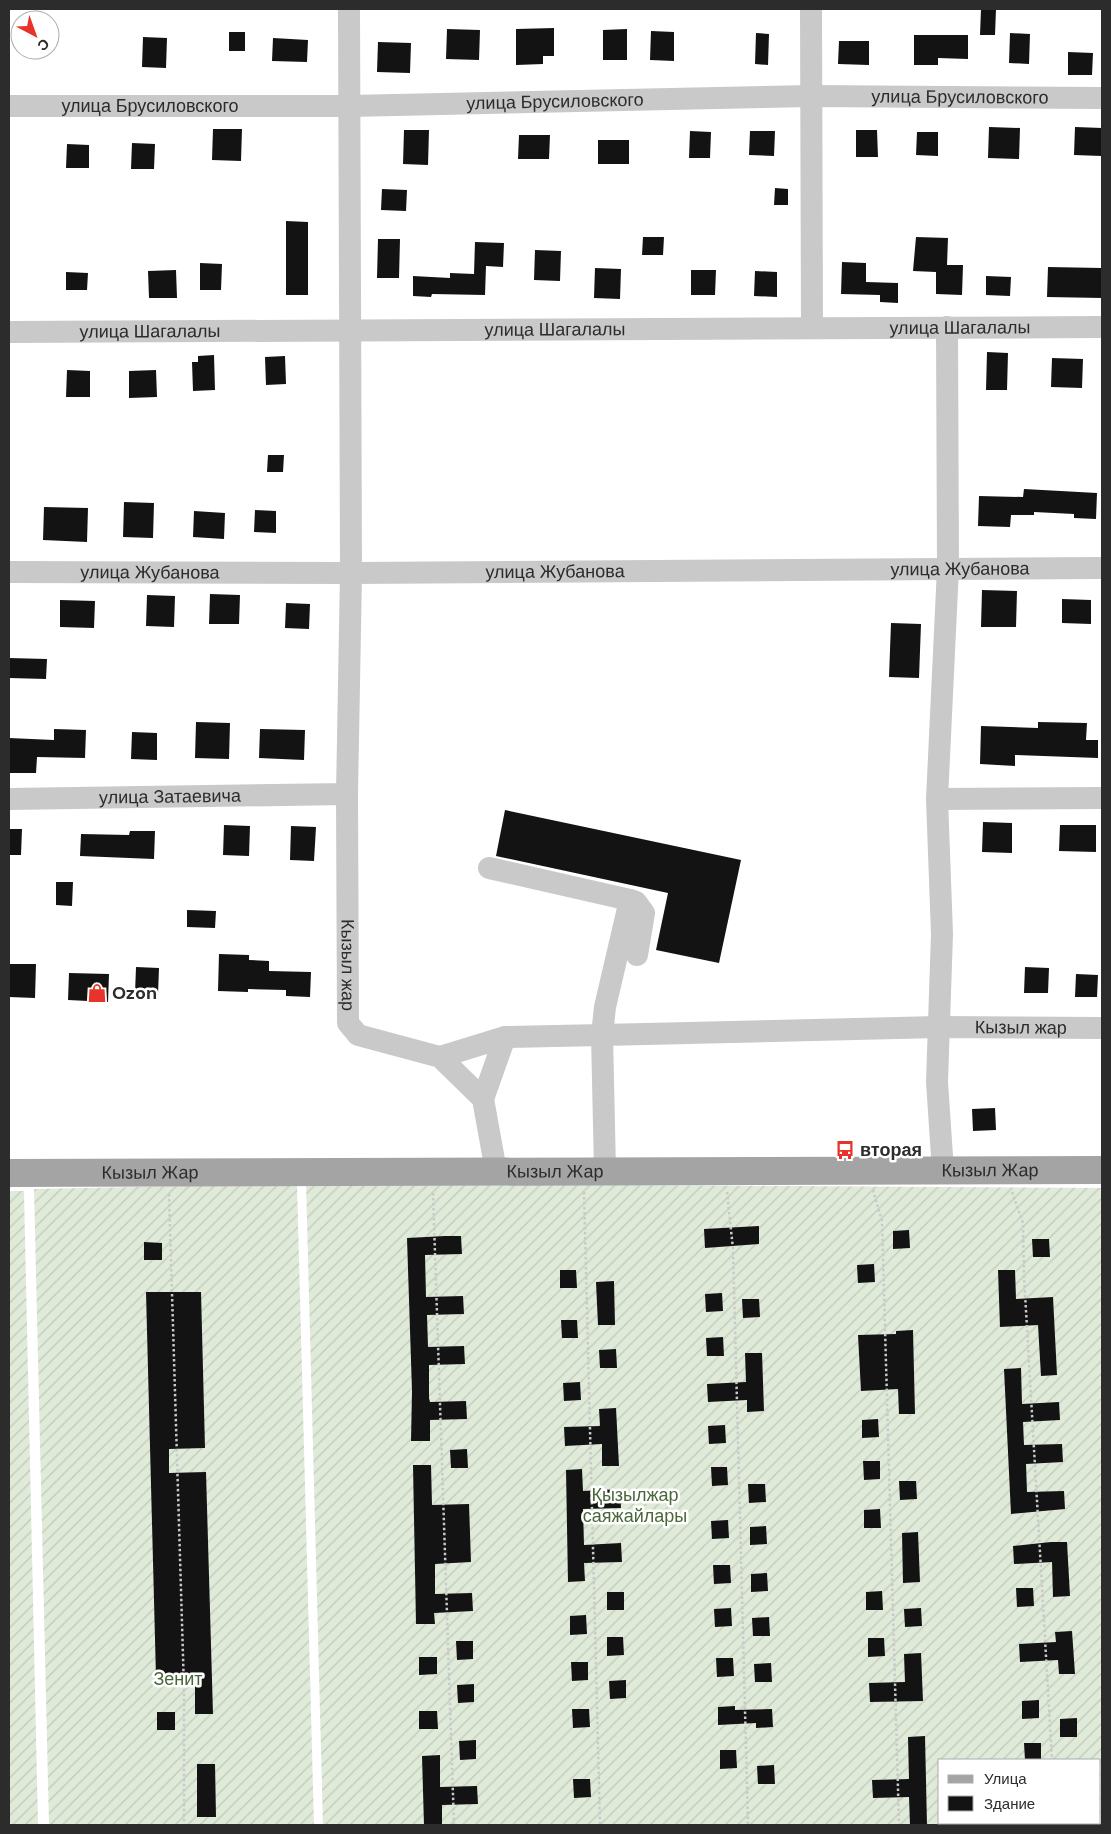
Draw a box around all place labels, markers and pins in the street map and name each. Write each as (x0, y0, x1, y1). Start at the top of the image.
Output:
place label: Ozon (112, 981, 157, 1005)
shop icon: Ozon (86, 982, 108, 1004)
place label: вторая (860, 1138, 922, 1162)
bus stop icon: вторая (834, 1139, 856, 1161)

